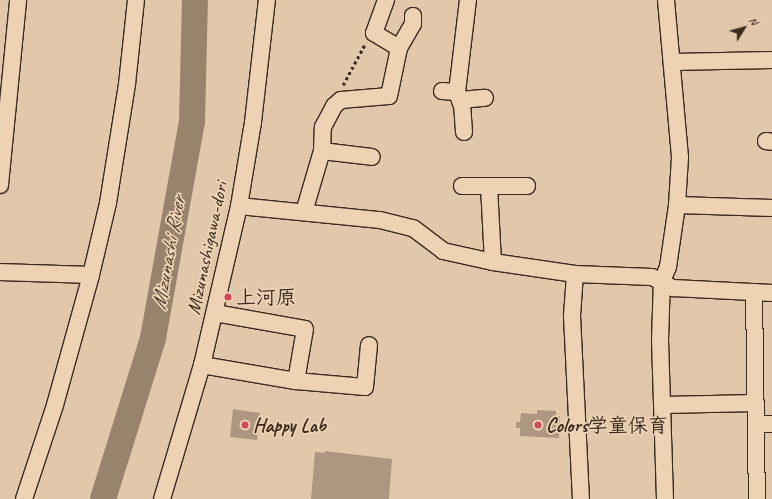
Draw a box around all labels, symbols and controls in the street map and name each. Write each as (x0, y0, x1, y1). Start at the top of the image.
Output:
north arrow (724, 8, 764, 48)
text: N (746, 14, 761, 28)
street label: Mizunashigawa-dori (181, 179, 233, 317)
water label: Mizunashi River (146, 194, 190, 312)
place label: 上河原 (236, 285, 296, 309)
marker: 上河原 (223, 292, 233, 302)
place label: Happy Lab (253, 413, 326, 437)
place label: Colors学童保育 (546, 413, 668, 437)
marker: Happy Lab (240, 420, 250, 430)
marker: Colors学童保育 (533, 420, 543, 430)

